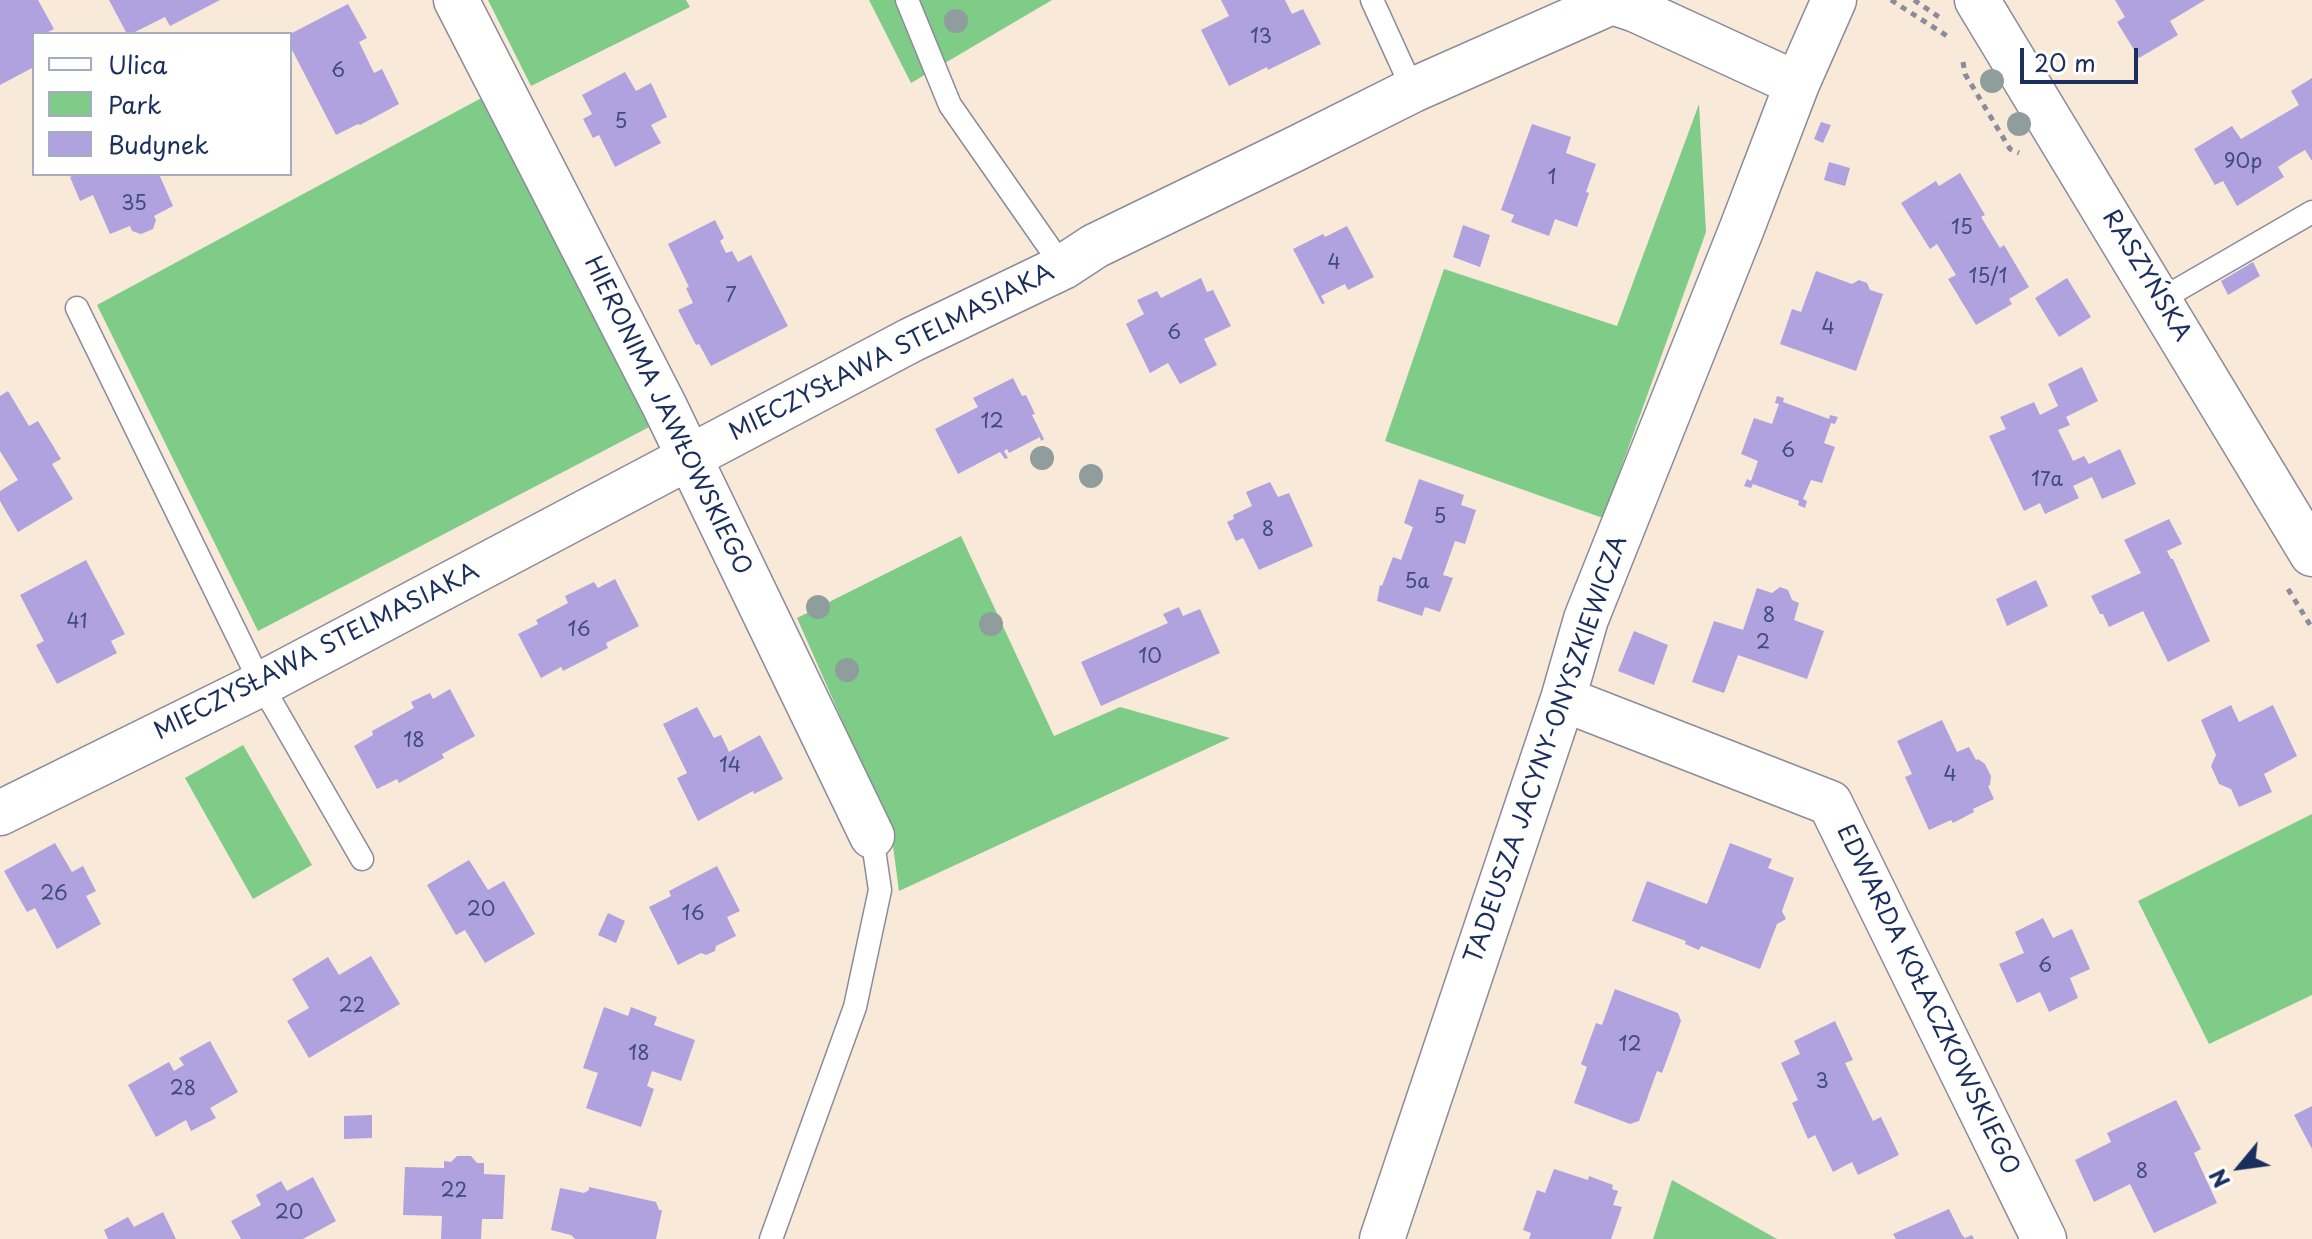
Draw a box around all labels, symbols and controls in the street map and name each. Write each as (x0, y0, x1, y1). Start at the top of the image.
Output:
house number: 13 (1250, 25, 1272, 49)
legend (32, 32, 292, 176)
scale bar (2024, 32, 2142, 82)
text: 20 m (2034, 44, 2096, 80)
text: Ulica (108, 46, 167, 82)
house number: 6 (331, 59, 345, 83)
text: Park (108, 86, 162, 122)
house number: 5 (615, 110, 627, 134)
text: Budynek (108, 126, 209, 162)
house number: 90p (2224, 150, 2262, 174)
house number: 1 (1548, 166, 1556, 190)
house number: 35 (121, 192, 147, 216)
street label: RASZYŃSKA (2096, 205, 2196, 347)
house number: 15 (1951, 216, 1973, 240)
house number: 4 (1327, 251, 1341, 275)
street label: HIERONIMA JAWŁOWSKIEGO (577, 252, 757, 580)
street label: MIECZYSŁAWA STELMASIAKA (725, 258, 1059, 448)
house number: 15/1 (1968, 265, 2008, 289)
house number: 7 (725, 284, 737, 308)
house number: 4 (1821, 316, 1835, 340)
house number: 6 (1167, 321, 1181, 345)
house number: 12 (980, 410, 1004, 434)
house number: 6 (1781, 439, 1795, 463)
house number: 17a (2031, 468, 2063, 492)
house number: 5 (1434, 505, 1446, 529)
house number: 8 (1262, 518, 1274, 542)
street label: TADEUSZA JACYNY-ONYSZKIEWICZA (1460, 532, 1634, 968)
street label: MIECZYSŁAWA STELMASIAKA (150, 557, 484, 747)
house number: 5a (1404, 570, 1430, 594)
house number: 8 (1763, 604, 1775, 628)
house number: 41 (67, 610, 87, 634)
house number: 16 (568, 618, 590, 642)
house number: 2 (1756, 631, 1770, 655)
house number: 10 (1138, 645, 1162, 669)
house number: 18 (403, 729, 425, 753)
house number: 14 (719, 754, 741, 778)
house number: 4 (1943, 763, 1957, 787)
street label: EDWARDA KOŁACZKOWSKIEGO (1830, 820, 2024, 1180)
house number: 26 (40, 882, 68, 906)
house number: 20 (467, 898, 495, 922)
house number: 16 (682, 902, 704, 926)
house number: 6 (2038, 954, 2052, 978)
house number: 22 (339, 994, 365, 1018)
house number: 12 (1618, 1033, 1642, 1057)
house number: 18 (628, 1042, 650, 1066)
house number: 3 (1815, 1070, 1829, 1094)
house number: 28 (170, 1077, 196, 1101)
north arrow (2200, 1127, 2280, 1207)
house number: 8 (2136, 1160, 2148, 1184)
text: N (2200, 1163, 2237, 1195)
house number: 22 (441, 1179, 467, 1203)
house number: 20 (275, 1201, 303, 1225)

